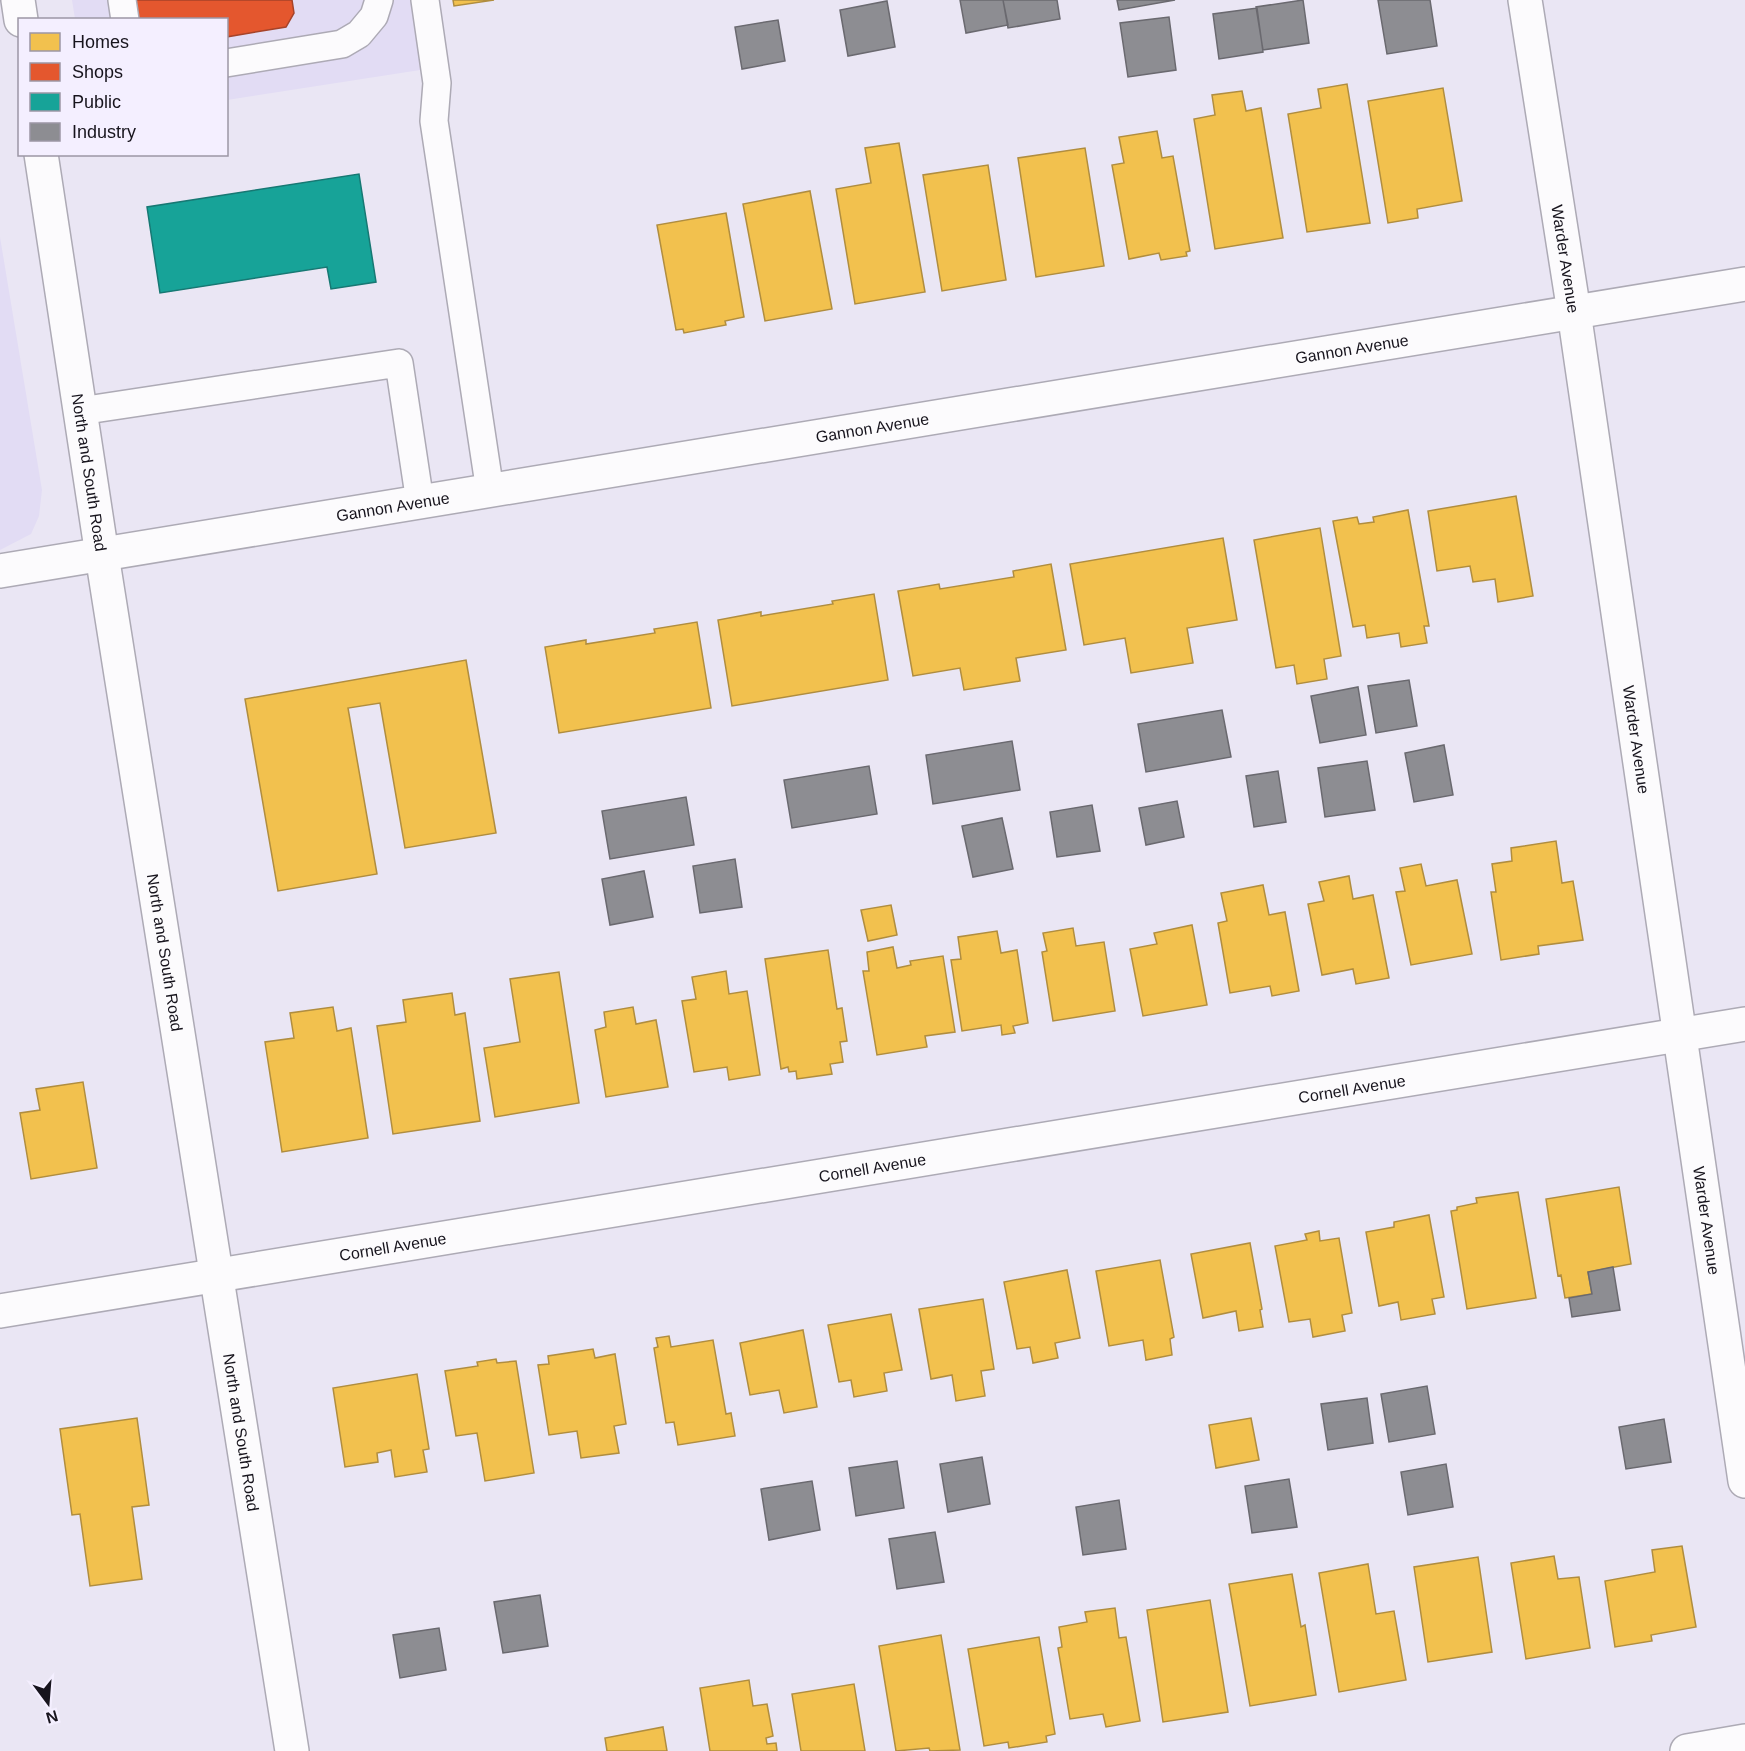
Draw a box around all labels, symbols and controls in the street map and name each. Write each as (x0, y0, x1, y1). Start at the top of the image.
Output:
legend (18, 18, 228, 156)
text: Homes (72, 32, 129, 52)
text: Shops (72, 62, 123, 82)
text: Public (72, 92, 121, 112)
text: Industry (72, 122, 136, 142)
street label: Warder Avenue (1549, 203, 1583, 314)
street label: Gannon Avenue (1294, 331, 1410, 366)
street label: North and South Road (69, 392, 110, 552)
street label: Gannon Avenue (814, 410, 930, 445)
street label: Gannon Avenue (335, 489, 451, 524)
street label: Warder Avenue (1620, 684, 1653, 795)
street label: North and South Road (144, 872, 186, 1032)
street label: Cornell Avenue (1297, 1071, 1407, 1106)
street label: Cornell Avenue (817, 1150, 927, 1185)
street label: Warder Avenue (1691, 1165, 1723, 1276)
street label: Cornell Avenue (338, 1229, 448, 1264)
street label: North and South Road (220, 1352, 262, 1512)
north arrow (18, 1673, 78, 1733)
text: N (44, 1707, 60, 1727)

